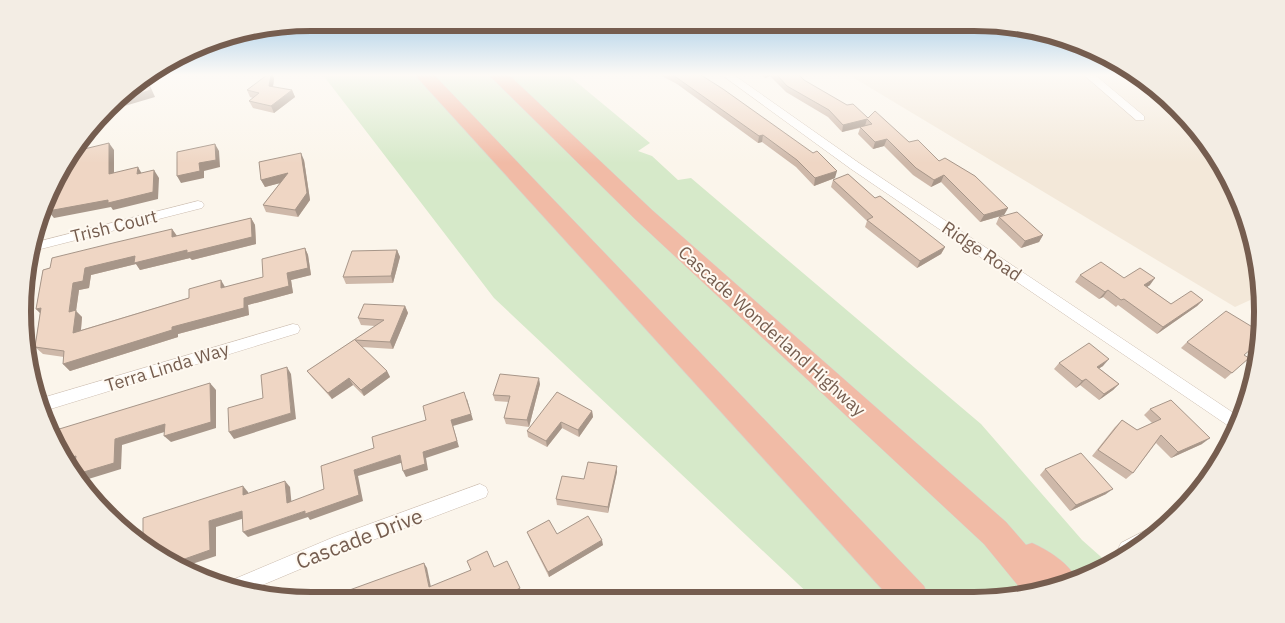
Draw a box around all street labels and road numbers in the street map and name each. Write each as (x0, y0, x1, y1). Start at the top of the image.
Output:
street label: Trish Court (68, 204, 160, 248)
street label: Ridge Road (938, 216, 1026, 286)
street label: Cascade Wonderland Highway (674, 241, 870, 421)
street label: Terra Linda Way (102, 337, 232, 397)
street label: Cascade Drive (292, 501, 426, 575)

